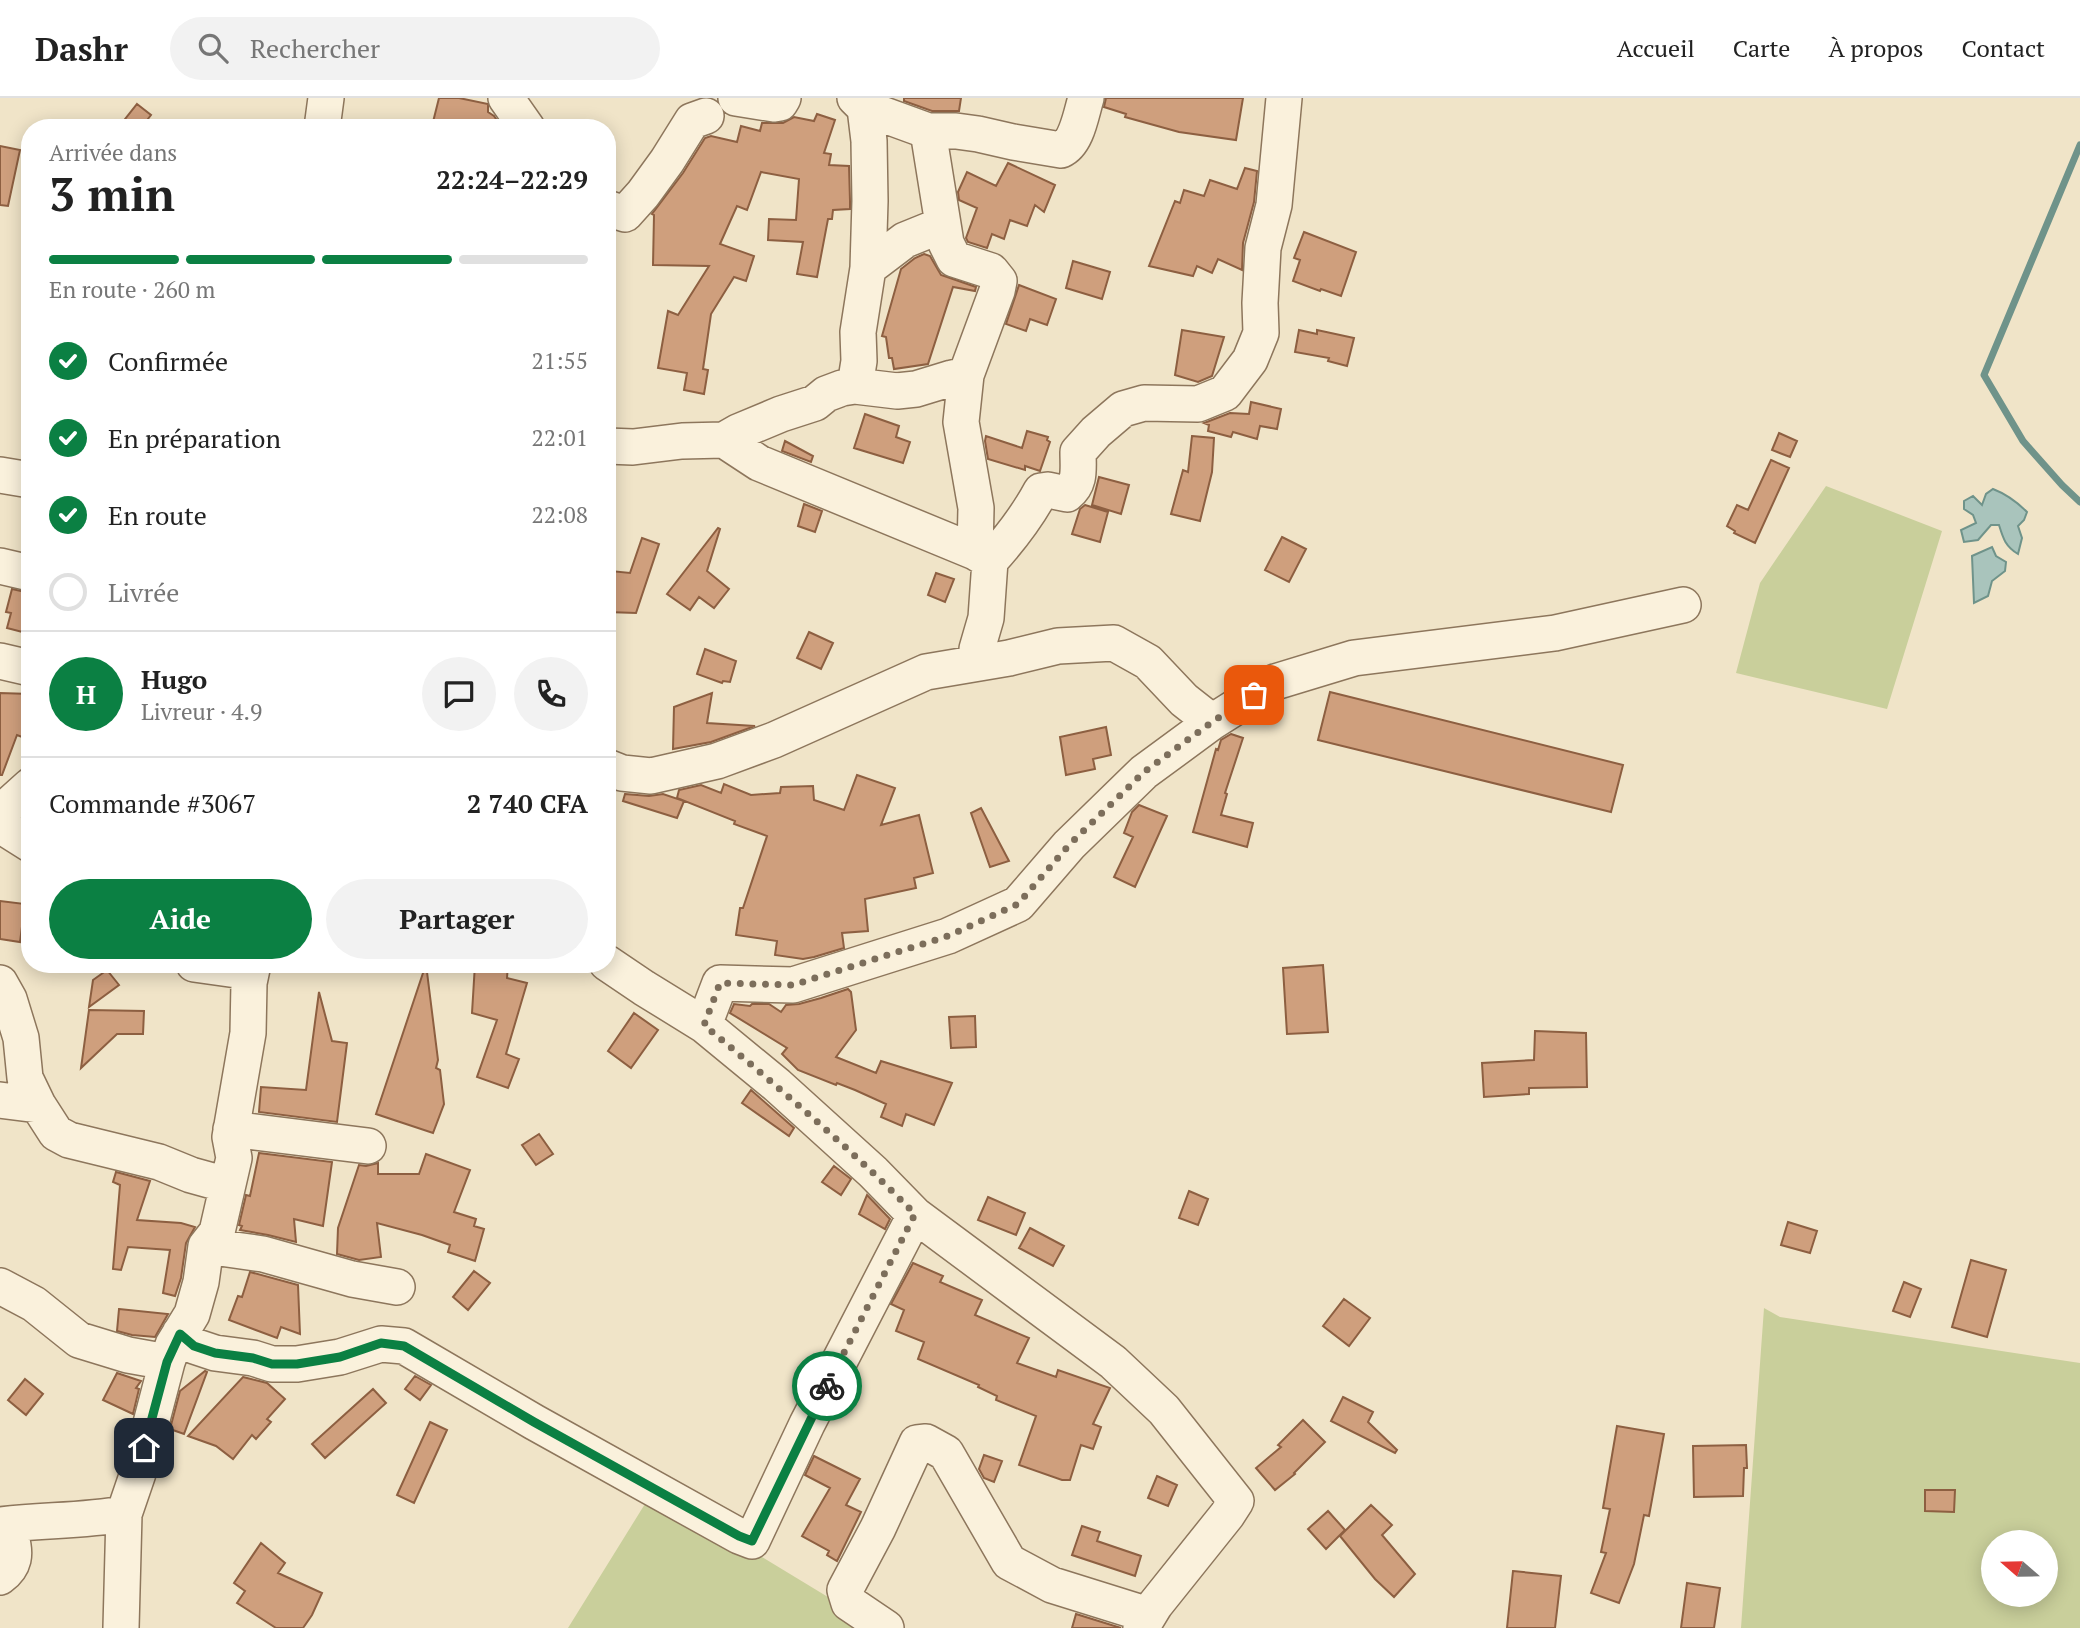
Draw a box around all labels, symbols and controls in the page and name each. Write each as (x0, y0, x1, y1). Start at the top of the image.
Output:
search box (170, 17, 660, 80)
text: Dashr (35, 27, 128, 70)
icon: search (194, 29, 232, 67)
text: Rechercher (250, 31, 380, 65)
text: Accueil (1617, 32, 1695, 64)
text: Carte (1733, 32, 1790, 64)
text: À propos (1828, 32, 1924, 64)
text: Contact (1962, 32, 2045, 64)
text: Arrivée dans (49, 137, 177, 168)
text: 22:24–22:29 (436, 162, 588, 196)
text: 3 min (49, 163, 175, 224)
text: En route · 260 m (49, 274, 215, 305)
icon: check (49, 342, 87, 380)
text: Confirmée (108, 344, 228, 378)
text: 21:55 (531, 345, 588, 376)
icon: check (49, 419, 87, 457)
text: En préparation (108, 421, 281, 455)
text: 22:01 (531, 422, 588, 453)
icon: check (49, 496, 87, 534)
text: En route (108, 498, 207, 532)
text: 22:08 (531, 499, 588, 530)
text: Livrée (108, 575, 179, 609)
button: chat (422, 657, 496, 731)
button: phone (514, 657, 588, 731)
text: Hugo (141, 662, 207, 696)
pin (1224, 665, 1284, 725)
icon: bag (1235, 676, 1273, 714)
text: H (76, 677, 96, 711)
text: Livreur · 4.9 (141, 696, 262, 727)
text: Commande #3067 (49, 786, 256, 820)
text: 2 740 CFA (467, 786, 588, 820)
button: Aide (49, 879, 312, 959)
button: Partager (326, 879, 588, 959)
courier (792, 1351, 862, 1421)
icon: bike (808, 1367, 846, 1405)
pin (114, 1418, 174, 1478)
icon: home (125, 1429, 163, 1467)
north arrow (1981, 1530, 2058, 1606)
map controls (1981, 1530, 2058, 1607)

